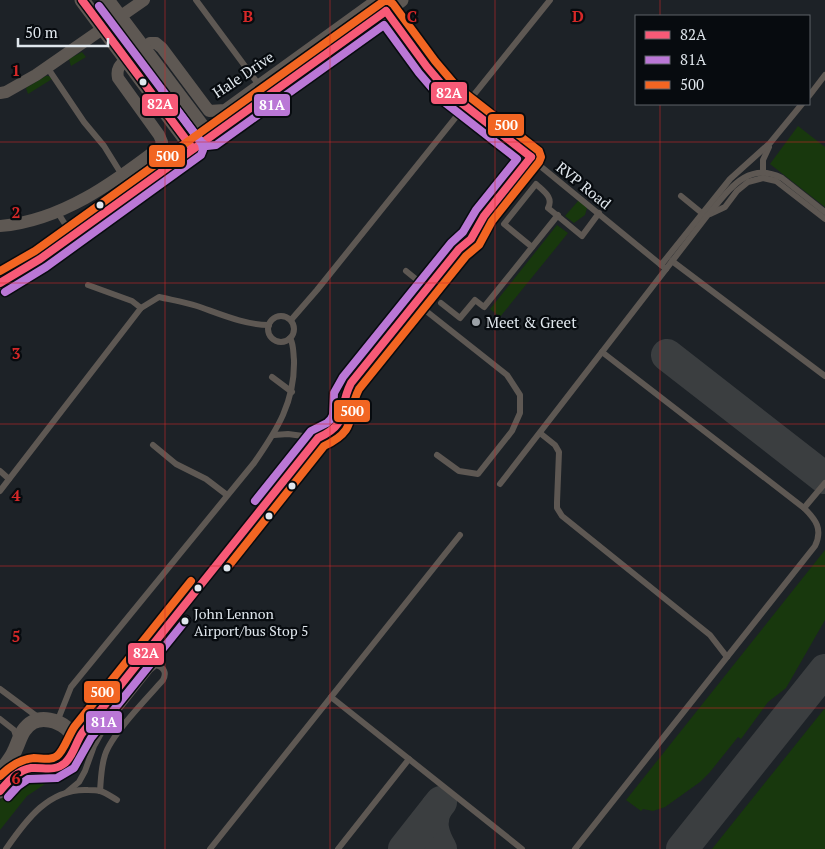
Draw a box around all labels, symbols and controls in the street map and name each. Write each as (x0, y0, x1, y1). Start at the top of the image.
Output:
text: B (243, 5, 253, 27)
text: C (407, 5, 417, 27)
text: D (572, 5, 584, 27)
scale bar (18, 15, 108, 47)
legend (635, 15, 810, 105)
text: 50 m (25, 22, 58, 42)
text: 82A (680, 24, 707, 44)
street label: Hale Drive (208, 46, 278, 102)
text: 81A (680, 49, 707, 69)
text: 1 (11, 59, 21, 81)
text: 500 (680, 74, 704, 94)
unlabelled marker (138, 77, 148, 87)
line badge: 82A (430, 81, 468, 105)
text: 82A (436, 83, 463, 102)
line badge: 82A (141, 93, 179, 117)
line badge: 81A (253, 93, 291, 117)
text: 82A (147, 94, 174, 113)
text: 81A (259, 95, 286, 114)
line badge: 500 (487, 113, 525, 137)
text: 500 (494, 115, 518, 134)
line badge: 500 (148, 144, 186, 168)
text: 500 (155, 146, 179, 165)
street label: RVP Road (553, 157, 615, 213)
unlabelled marker (95, 200, 105, 210)
text: 2 (11, 201, 21, 223)
place label: Meet & Greet (486, 312, 577, 332)
marker: Meet & Greet (470, 316, 482, 328)
text: 3 (11, 342, 21, 364)
line badge: 500 (333, 399, 371, 423)
text: 500 (340, 401, 364, 420)
unlabelled marker (287, 481, 297, 491)
text: 4 (11, 484, 21, 506)
unlabelled marker (264, 511, 274, 521)
unlabelled marker (222, 563, 232, 573)
unlabelled marker (193, 583, 203, 593)
place label: John Lennon Airport/bus Stop 5 (194, 604, 309, 640)
marker: John Lennon Airport/bus Stop 5 (180, 616, 190, 626)
text: 5 (11, 625, 21, 647)
line badge: 82A (127, 642, 165, 666)
text: 82A (133, 643, 160, 662)
line badge: 500 (83, 680, 121, 704)
text: 500 (90, 682, 114, 701)
line badge: 81A (85, 710, 123, 734)
text: 81A (91, 712, 118, 731)
text: 6 (11, 767, 21, 789)

